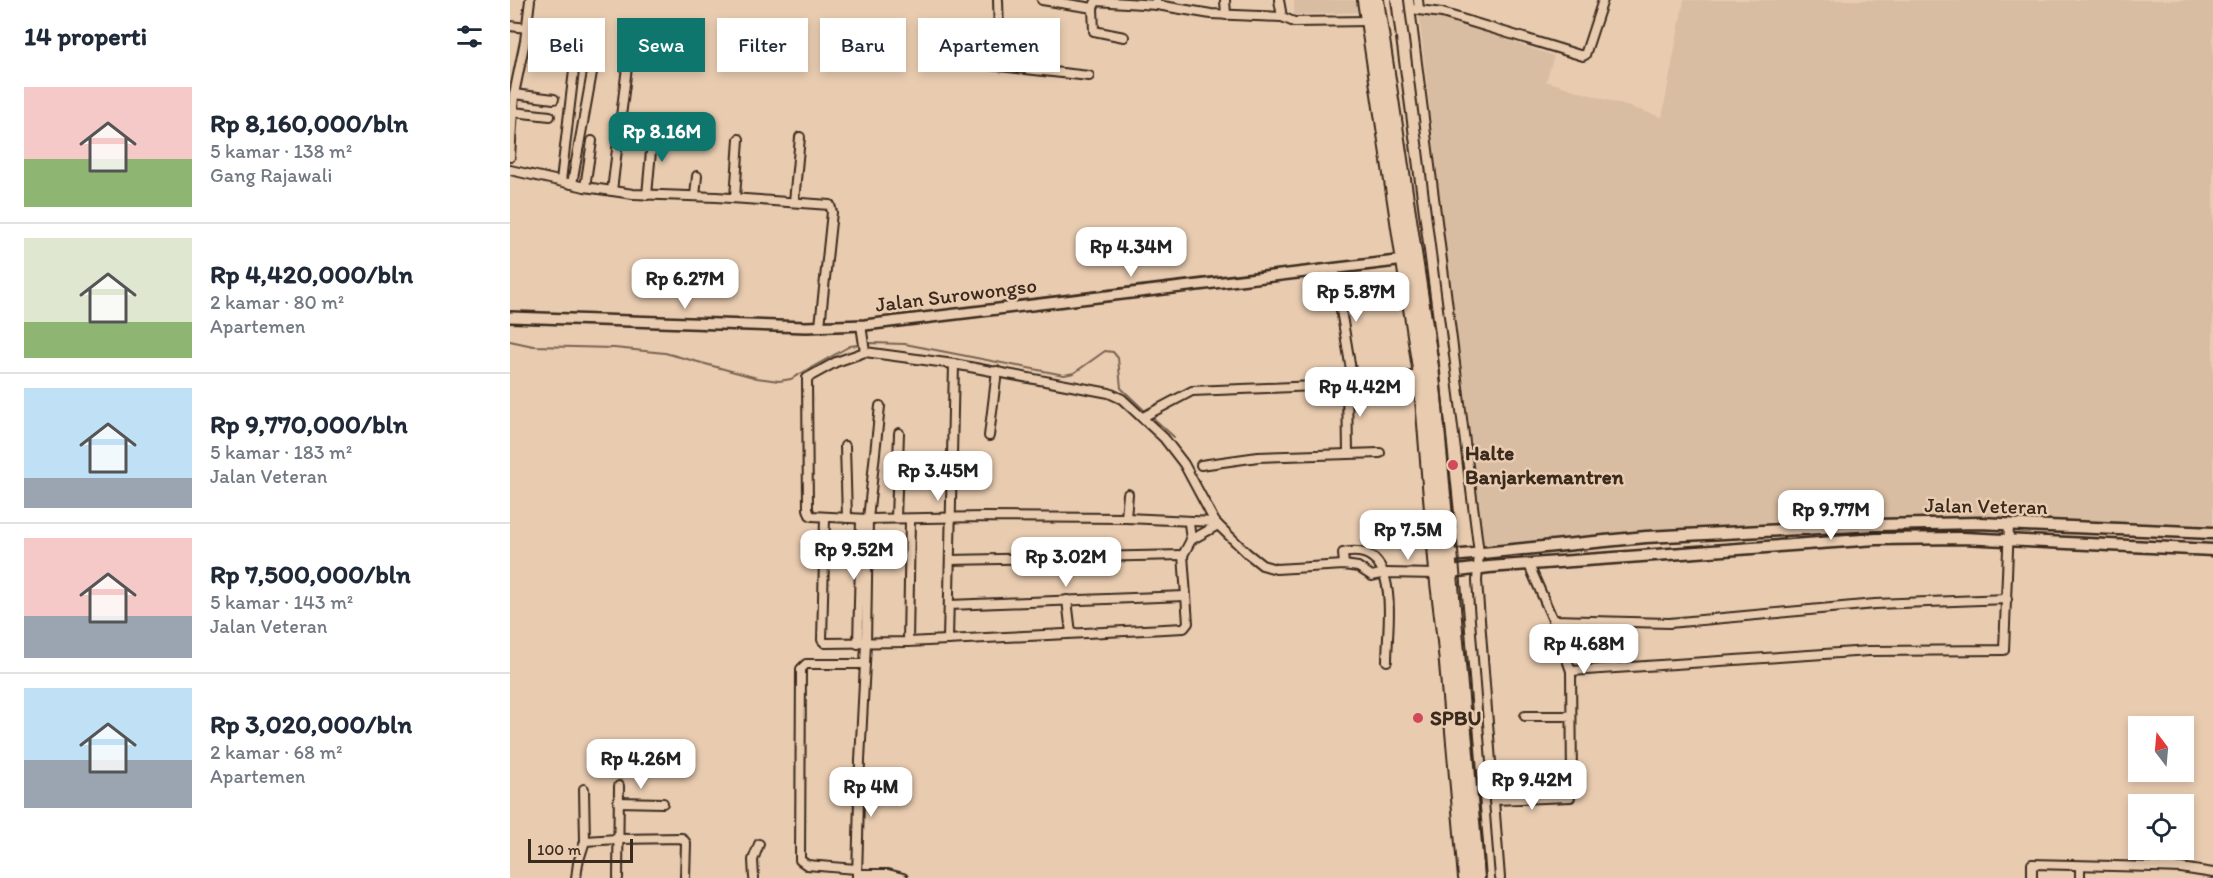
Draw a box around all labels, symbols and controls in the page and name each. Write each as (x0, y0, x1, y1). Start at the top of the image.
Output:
chip: Beli (528, 18, 605, 72)
chip: Sewa (617, 18, 705, 72)
chip: Filter (717, 18, 808, 72)
chip: Baru (820, 18, 906, 72)
chip: Apartemen (918, 18, 1060, 72)
text: 14 properti (24, 20, 147, 52)
icon: filters (453, 20, 486, 53)
text: Rp 8,160,000/bln (210, 107, 408, 139)
icon: home (72, 111, 144, 183)
pin: Rp 8.16M (600, 112, 724, 163)
text: Rp 8.16M (623, 119, 701, 143)
text: 5 kamar · 138 m² (210, 139, 352, 163)
text: Gang Rajawali (210, 163, 332, 187)
pin: Rp 4.34M (1069, 227, 1193, 278)
text: Rp 4.34M (1090, 234, 1172, 258)
text: Rp 4,420,000/bln (210, 258, 413, 290)
pin: Rp 6.27M (623, 259, 747, 310)
icon: home (72, 262, 144, 334)
text: Rp 6.27M (646, 266, 724, 290)
street label: Jalan Surowongso (874, 272, 1038, 317)
pin: Rp 5.87M (1294, 272, 1418, 323)
text: Rp 5.87M (1316, 279, 1396, 303)
text: 2 kamar · 80 m² (210, 290, 344, 314)
text: Apartemen (210, 314, 305, 338)
pin: Rp 4.42M (1298, 367, 1422, 418)
text: Rp 4.42M (1319, 374, 1401, 398)
text: Rp 9,770,000/bln (210, 408, 408, 440)
icon: home (72, 412, 144, 484)
text: 5 kamar · 183 m² (210, 440, 352, 464)
place label: Halte Banjarkemantren (1465, 440, 1624, 490)
pin: Rp 3.45M (876, 451, 1000, 502)
text: Rp 3.45M (897, 458, 979, 482)
marker: Halte Banjarkemantren (1446, 458, 1460, 472)
text: Jalan Veteran (210, 464, 327, 488)
pin: Rp 9.77M (1769, 490, 1893, 541)
street label: Jalan Veteran (1924, 492, 2048, 519)
text: Rp 9.77M (1792, 497, 1870, 521)
pin: Rp 7.5M (1353, 510, 1463, 561)
text: Rp 7.5M (1374, 517, 1442, 541)
pin: Rp 9.52M (792, 530, 916, 581)
text: Rp 9.52M (814, 537, 894, 561)
pin: Rp 3.02M (1004, 537, 1128, 588)
text: Rp 3.02M (1025, 544, 1107, 568)
text: Rp 7,500,000/bln (210, 558, 411, 590)
icon: home (72, 562, 144, 634)
text: 5 kamar · 143 m² (210, 590, 353, 614)
text: Jalan Veteran (210, 614, 327, 638)
pin: Rp 4.68M (1522, 624, 1646, 675)
text: Rp 4.68M (1543, 631, 1625, 655)
place label: SPBU (1430, 705, 1481, 730)
text: Rp 3,020,000/bln (210, 708, 412, 740)
marker: SPBU (1411, 711, 1425, 725)
icon: home (72, 712, 144, 784)
north arrow (2128, 716, 2194, 782)
map controls (2128, 716, 2194, 860)
pin: Rp 4.26M (579, 739, 703, 790)
text: 2 kamar · 68 m² (210, 740, 343, 764)
text: Rp 4.26M (601, 746, 681, 770)
pin: Rp 9.42M (1470, 760, 1594, 811)
text: Apartemen (210, 764, 305, 788)
pin: Rp 4M (829, 767, 913, 818)
text: Rp 9.42M (1492, 767, 1572, 791)
text: Rp 4M (843, 774, 899, 798)
button: locate (2128, 794, 2194, 860)
scale bar (528, 836, 633, 864)
text: 100 m (537, 840, 581, 859)

